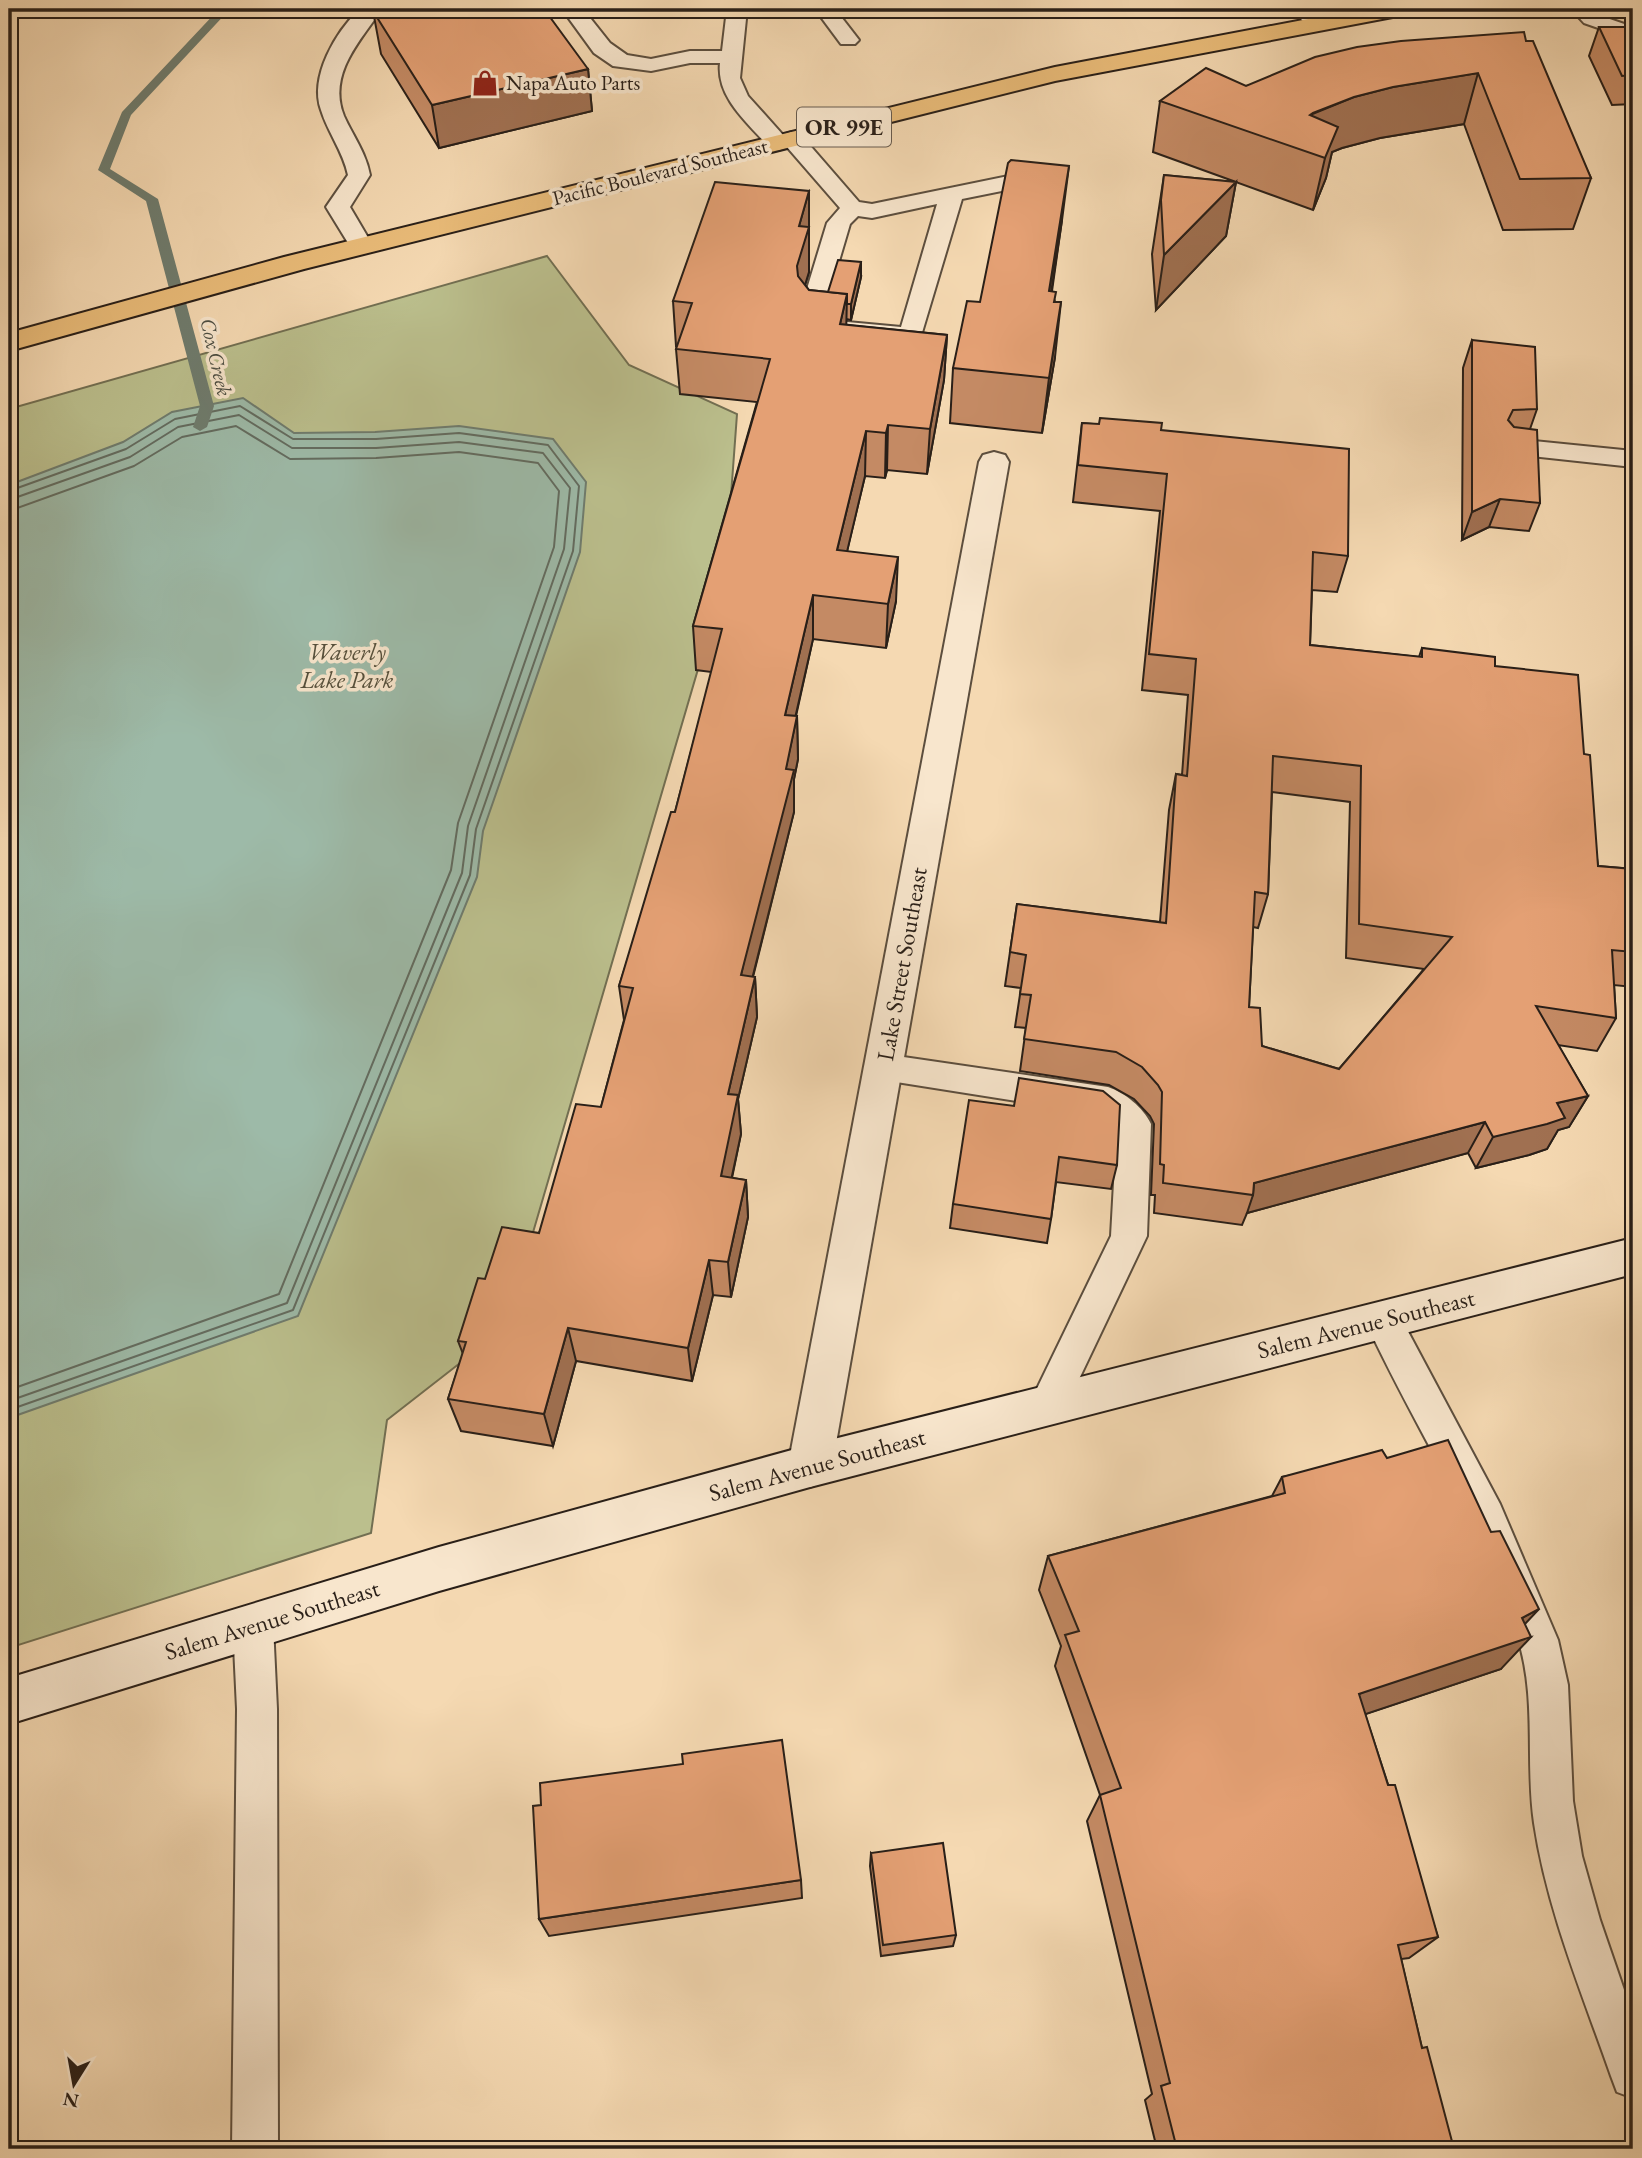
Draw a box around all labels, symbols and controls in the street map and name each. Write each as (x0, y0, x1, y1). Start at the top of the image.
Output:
shop icon: Napa Auto Parts (470, 68, 500, 98)
place label: Napa Auto Parts (506, 69, 640, 96)
road number: OR 99E (797, 108, 891, 146)
street label: Pacific Boulevard Southeast (549, 132, 771, 211)
water label: Cox Creek (194, 315, 239, 399)
park label: Waverly Lake Park (299, 636, 394, 695)
street label: Lake Street Southeast (869, 864, 934, 1063)
street label: Salem Avenue Southeast (1254, 1281, 1478, 1366)
street label: Salem Avenue Southeast (705, 1421, 929, 1508)
street label: Salem Avenue Southeast (161, 1572, 383, 1667)
north arrow (38, 2050, 108, 2120)
text: N (60, 2086, 81, 2114)

